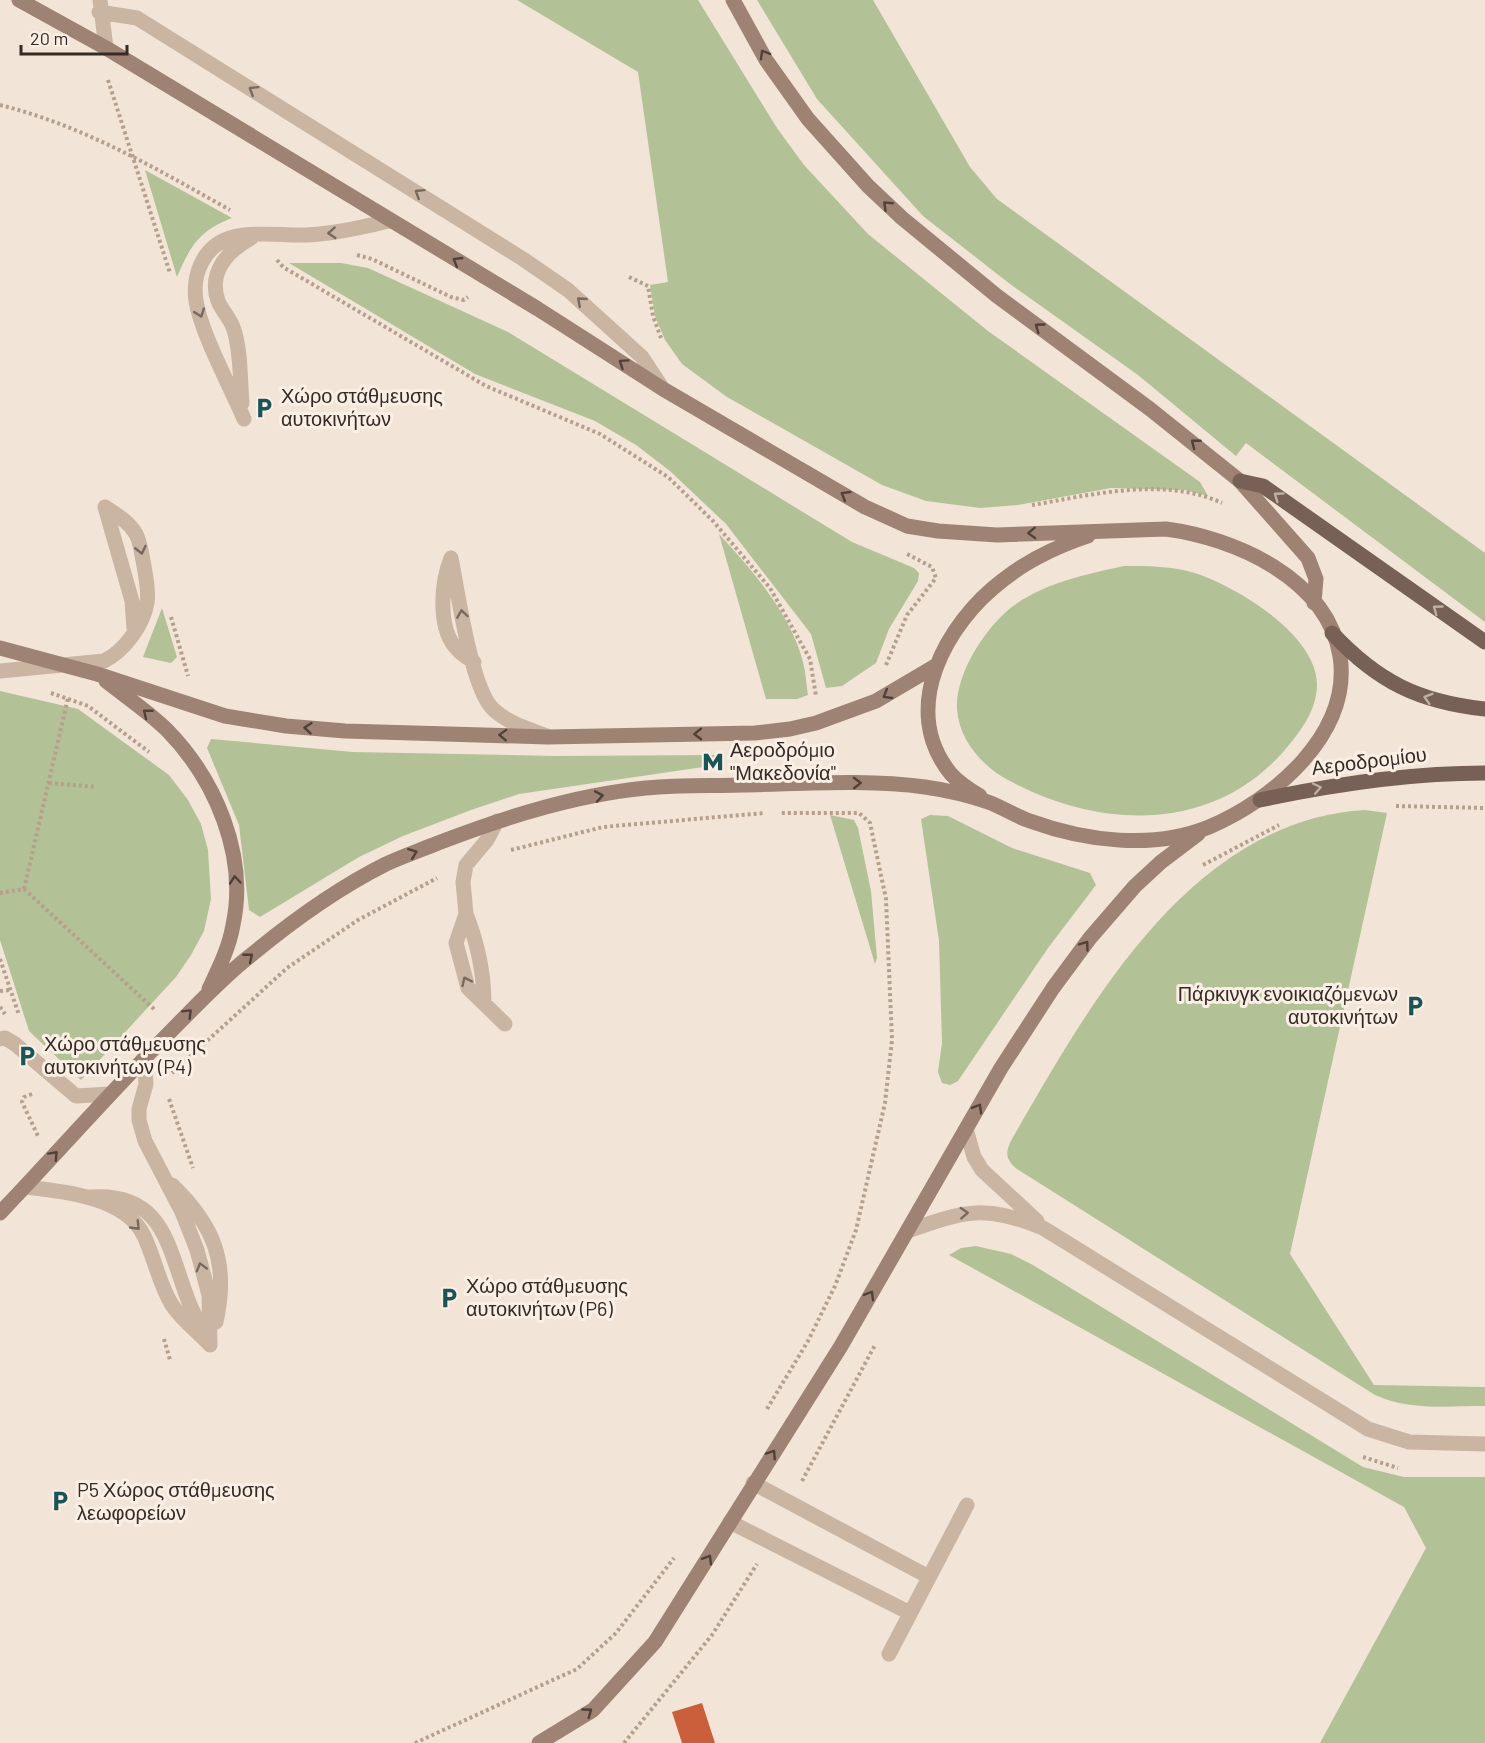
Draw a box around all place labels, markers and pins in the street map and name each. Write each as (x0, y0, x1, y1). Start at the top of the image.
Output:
place label: Χώρο στάθμευσης αυτοκινήτων (281, 383, 443, 430)
parking icon: Χώρο στάθμευσης αυτοκινήτων (252, 396, 276, 420)
place label: Αεροδρόμιο "Μακεδονία" (730, 737, 836, 784)
metro station icon: Αεροδρόμιο "Μακεδονία" (701, 750, 725, 774)
place label: Πάρκινγκ ενοικιαζόμενων αυτοκινήτων (1178, 981, 1398, 1028)
parking icon: Πάρκινγκ ενοικιαζόμενων αυτοκινήτων (1403, 994, 1427, 1018)
place label: Χώρο στάθμευσης αυτοκινήτων (P4) (44, 1031, 206, 1078)
parking icon: Χώρο στάθμευσης αυτοκινήτων (P4) (15, 1044, 39, 1068)
place label: Χώρο στάθμευσης αυτοκινήτων (P6) (466, 1273, 628, 1320)
parking icon: Χώρο στάθμευσης αυτοκινήτων (P6) (437, 1286, 461, 1310)
place label: P5 Χώρος στάθμευσης λεωφορείων (77, 1477, 275, 1524)
parking icon: P5 Χώρος στάθμευσης λεωφορείων (48, 1489, 72, 1513)

